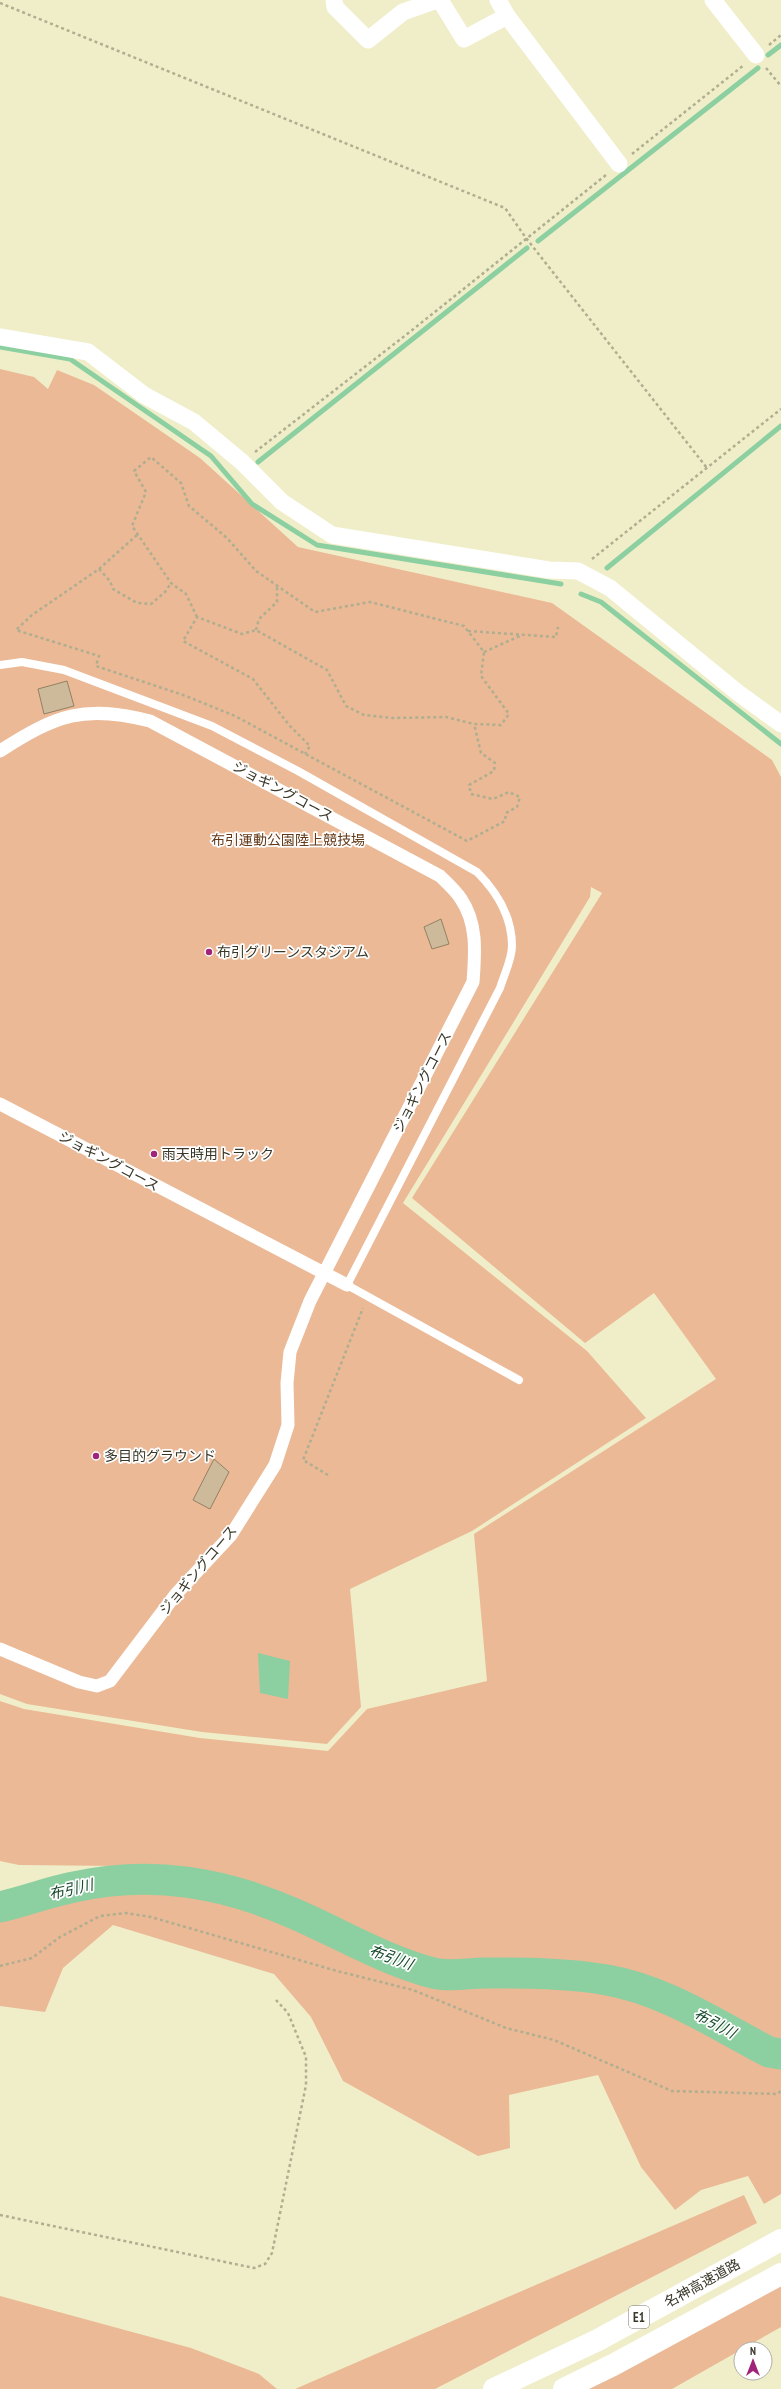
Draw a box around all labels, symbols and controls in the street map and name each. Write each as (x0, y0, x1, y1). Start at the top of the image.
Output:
street label: ジョギングコース (230, 757, 336, 825)
park label: 布引運動公園陸上競技場 (211, 831, 365, 849)
place label: 布引グリーンスタジアム (217, 943, 369, 961)
marker: 布引グリーンスタジアム (204, 947, 214, 957)
street label: ジョギングコース (389, 1028, 455, 1136)
street label: ジョギングコース (56, 1127, 162, 1195)
place label: 雨天時用トラック (162, 1145, 274, 1163)
marker: 雨天時用トラック (149, 1149, 159, 1159)
place label: 多目的グラウンド (104, 1447, 216, 1465)
marker: 多目的グラウンド (91, 1451, 101, 1461)
street label: ジョギングコース (155, 1522, 241, 1618)
water label: 布引川 (47, 1874, 97, 1903)
water label: 布引川 (367, 1940, 417, 1974)
water label: 布引川 (691, 2004, 741, 2043)
street label: 名神高速道路 (661, 2255, 743, 2311)
road number: E1 (629, 2306, 649, 2328)
north arrow (733, 2341, 773, 2381)
text: N (750, 2344, 756, 2358)

